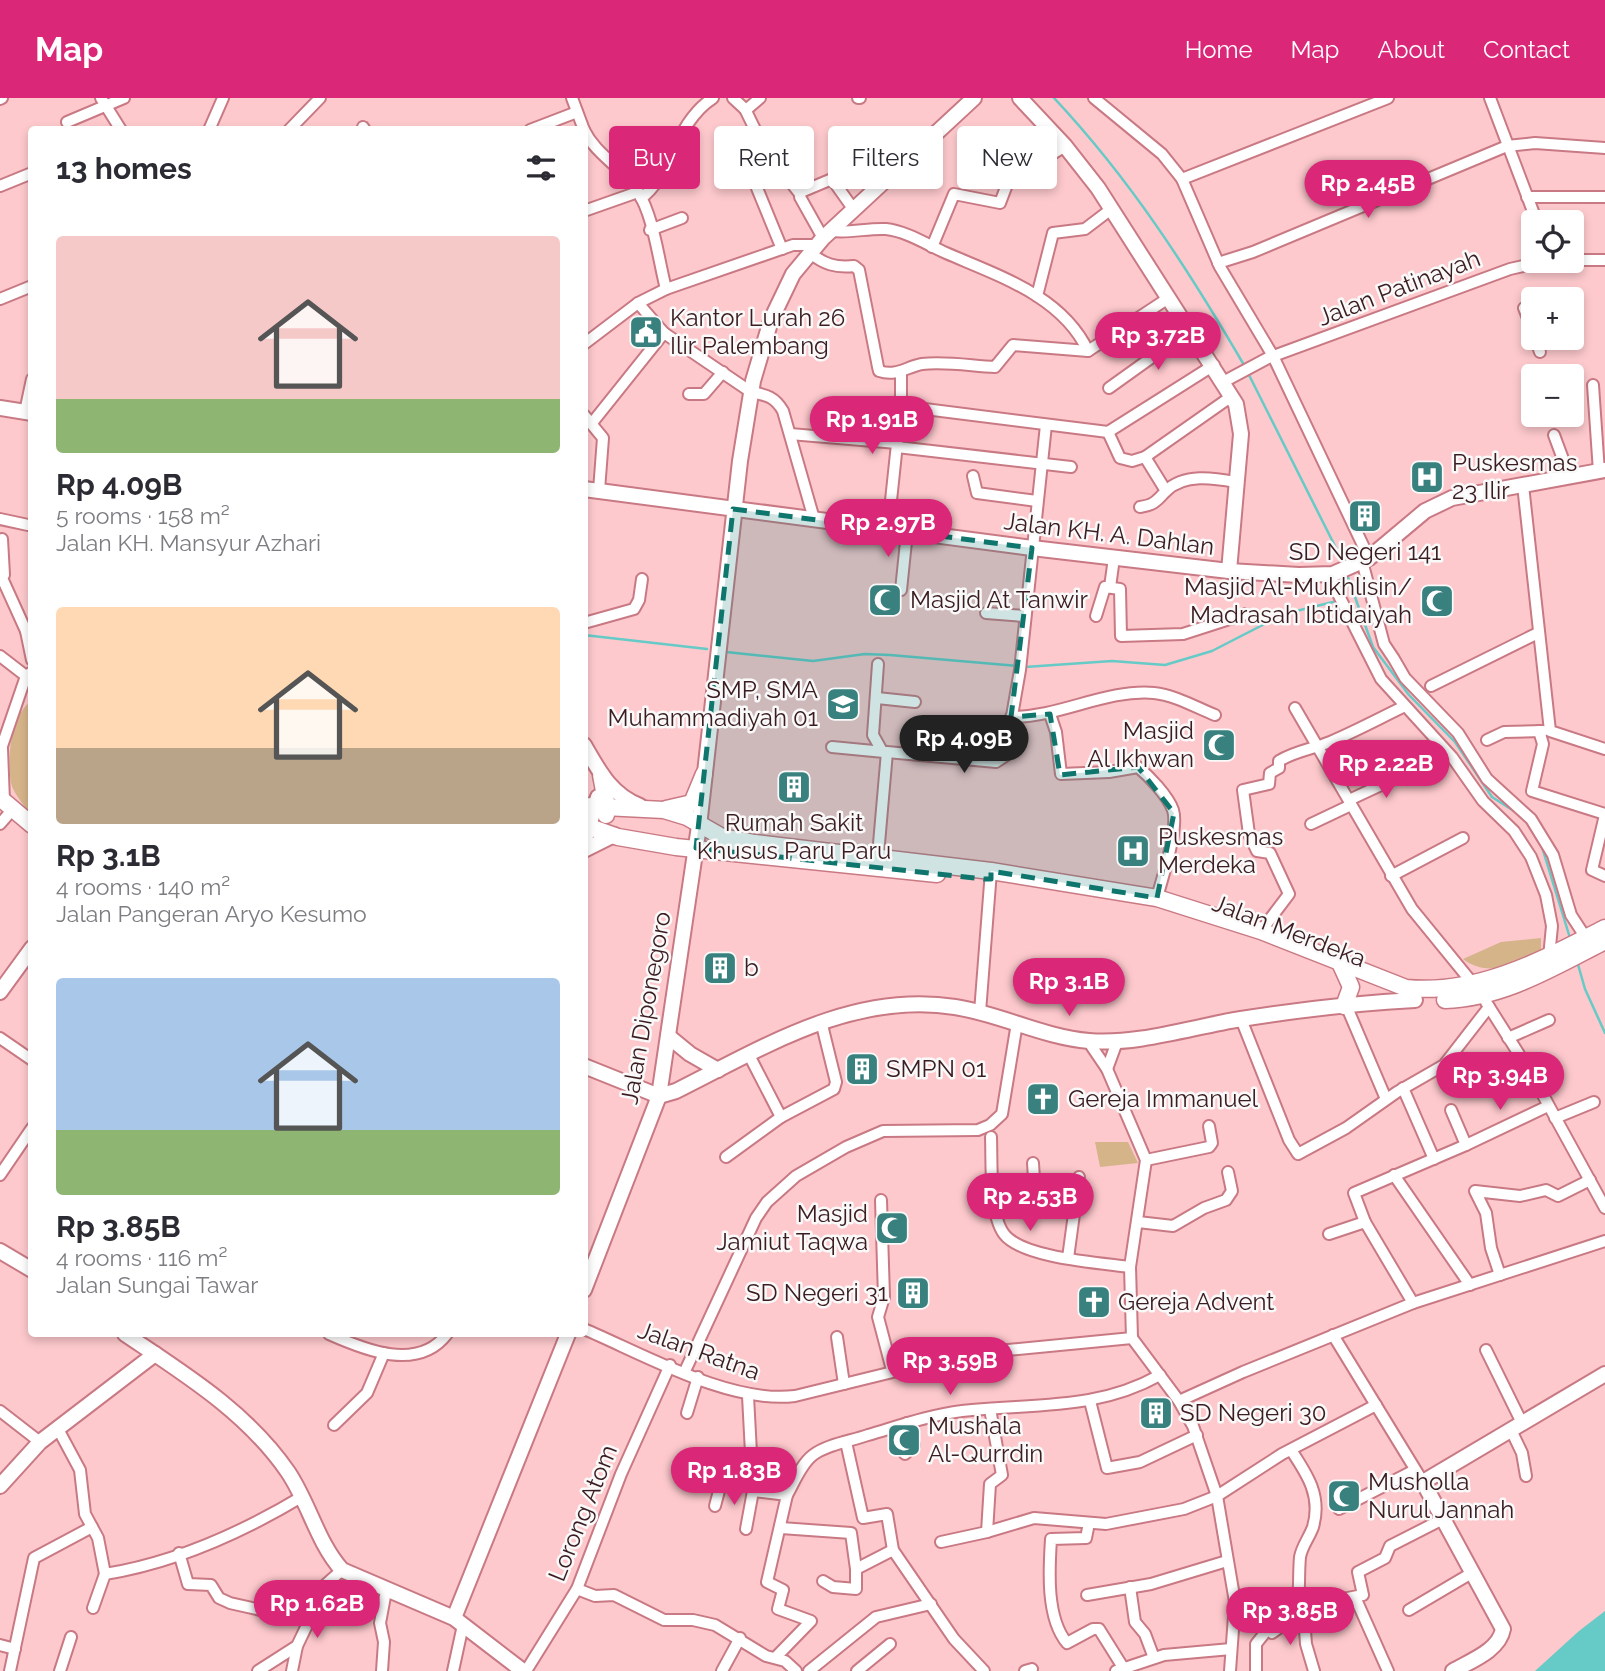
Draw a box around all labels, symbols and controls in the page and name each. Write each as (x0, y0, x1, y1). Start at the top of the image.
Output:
text: Map (35, 30, 103, 69)
text: Home (1185, 35, 1253, 64)
text: Map (1291, 35, 1339, 64)
text: About (1377, 35, 1445, 64)
text: Contact (1483, 35, 1570, 64)
chip: Buy (609, 126, 700, 189)
chip: Rent (714, 126, 814, 189)
chip: Filters (828, 126, 943, 189)
chip: New (957, 126, 1057, 189)
icon: filters (522, 149, 560, 187)
text: 13 homes (56, 151, 192, 186)
pin: Rp 2.45B (1296, 160, 1440, 220)
text: Rp 2.45B (1321, 169, 1415, 196)
map controls (1521, 210, 1584, 427)
button: locate (1521, 210, 1584, 273)
street label: Jalan Patinayah (1314, 243, 1484, 332)
icon: home (245, 281, 371, 407)
button: + (1521, 287, 1584, 350)
place label: Kantor Lurah 26 Ilir Palembang (670, 303, 845, 360)
public building icon: Kantor Lurah 26 Ilir Palembang (627, 313, 665, 351)
pin: Rp 3.72B (1086, 313, 1230, 372)
text: Rp 3.72B (1111, 321, 1205, 348)
button: − (1521, 364, 1584, 427)
pin: Rp 1.91B (800, 396, 944, 456)
text: Rp 1.91B (826, 405, 918, 432)
place label: Puskesmas 23 Ilir (1452, 448, 1577, 505)
hospital icon: Puskesmas 23 Ilir (1408, 458, 1446, 496)
text: Rp 4.09B (56, 467, 182, 502)
building icon: SD Negeri 141 (1346, 497, 1384, 535)
pin: Rp 2.97B (816, 500, 960, 559)
text: 5 rooms · 158 m² (56, 502, 230, 529)
street label: Jalan KH. A. Dahlan (1002, 506, 1216, 561)
text: Rp 2.97B (840, 508, 936, 535)
text: Jalan KH. Mansyur Azhari (56, 529, 321, 556)
place label: SD Negeri 141 (1289, 537, 1441, 566)
place label: Masjid Al-Mukhlisin/ Madrasah Ibtidaiyah (1184, 572, 1412, 629)
mosque icon: Masjid At Tanwir (866, 581, 904, 619)
mosque icon: Masjid Al-Mukhlisin/ Madrasah Ibtidaiyah (1418, 582, 1456, 620)
place label: Masjid At Tanwir (910, 585, 1088, 614)
icon: home (245, 652, 371, 778)
place label: SMP, SMA Muhammadiyah 01 (607, 675, 818, 732)
school or university icon: SMP, SMA Muhammadiyah 01 (824, 685, 862, 723)
pin: Rp 4.09B (892, 716, 1036, 775)
place label: Masjid Al Ikhwan (1087, 716, 1194, 773)
text: Rp 4.09B (916, 724, 1012, 751)
mosque icon: Masjid Al Ikhwan (1200, 726, 1238, 764)
pin: Rp 2.22B (1314, 740, 1458, 800)
text: Rp 2.22B (1338, 749, 1434, 776)
building icon: Rumah Sakit Khusus Paru Paru (775, 768, 813, 806)
place label: Rumah Sakit Khusus Paru Paru (697, 808, 891, 865)
place label: Puskesmas Merdeka (1158, 822, 1283, 879)
hospital icon: Puskesmas Merdeka (1114, 832, 1152, 870)
text: Rp 3.1B (56, 838, 161, 873)
text: 4 rooms · 140 m² (56, 873, 230, 900)
street label: Jalan Merdeka (1208, 888, 1370, 973)
text: Jalan Pangeran Aryo Kesumo (56, 900, 367, 927)
street label: Jalan Diponegoro (614, 909, 677, 1107)
building icon: b (701, 949, 739, 987)
place label: b (744, 953, 759, 982)
pin: Rp 3.1B (1004, 958, 1134, 1018)
text: Rp 3.1B (1029, 967, 1109, 994)
icon: home (245, 1023, 371, 1149)
building icon: SMPN 01 (843, 1050, 881, 1088)
pin: Rp 3.94B (1428, 1052, 1572, 1112)
place label: SMPN 01 (886, 1054, 986, 1083)
text: Rp 3.94B (1452, 1061, 1548, 1088)
church icon: Gereja Immanuel (1024, 1080, 1062, 1118)
place label: Gereja Immanuel (1068, 1084, 1258, 1113)
pin: Rp 2.53B (958, 1174, 1102, 1233)
text: Rp 2.53B (983, 1182, 1077, 1209)
place label: Masjid Jamiut Taqwa (716, 1199, 868, 1256)
text: Rp 3.85B (56, 1209, 181, 1244)
mosque icon: Masjid Jamiut Taqwa (873, 1209, 911, 1247)
text: 4 rooms · 116 m² (56, 1244, 227, 1271)
text: Jalan Sungai Tawar (56, 1271, 258, 1298)
building icon: SD Negeri 31 (894, 1274, 932, 1312)
place label: SD Negeri 31 (746, 1278, 888, 1307)
church icon: Gereja Advent (1075, 1283, 1113, 1321)
place label: Gereja Advent (1118, 1287, 1274, 1316)
street label: Jalan Ratna (634, 1315, 764, 1386)
pin: Rp 3.59B (878, 1338, 1022, 1397)
text: Rp 3.59B (902, 1346, 998, 1373)
building icon: SD Negeri 30 (1137, 1394, 1175, 1432)
place label: SD Negeri 30 (1180, 1398, 1326, 1427)
place label: Mushala Al-Qurrdin (928, 1411, 1043, 1468)
mosque icon: Mushala Al-Qurrdin (885, 1421, 923, 1459)
street label: Lorong Atom (542, 1440, 623, 1585)
pin: Rp 1.83B (662, 1448, 806, 1507)
text: Rp 1.83B (687, 1456, 781, 1483)
place label: Musholla Nurul Jannah (1368, 1467, 1514, 1524)
mosque icon: Musholla Nurul Jannah (1325, 1477, 1363, 1515)
pin: Rp 1.62B (245, 1580, 389, 1640)
pin: Rp 3.85B (1218, 1588, 1362, 1647)
text: Rp 1.62B (270, 1589, 364, 1616)
text: Rp 3.85B (1242, 1596, 1338, 1623)

